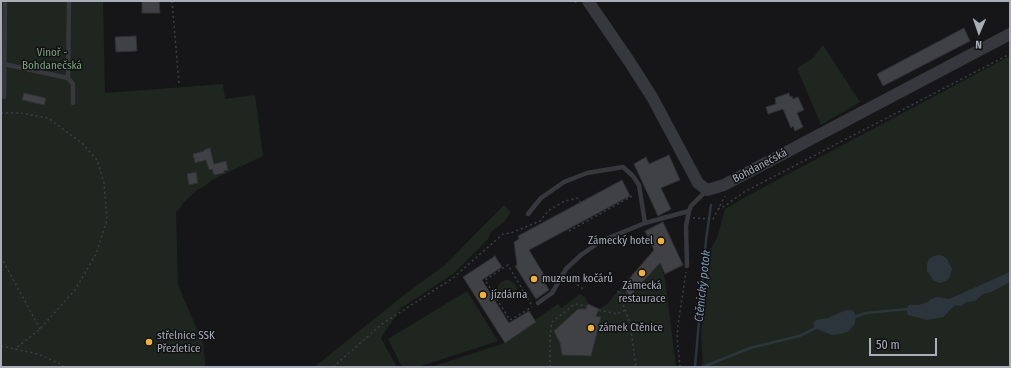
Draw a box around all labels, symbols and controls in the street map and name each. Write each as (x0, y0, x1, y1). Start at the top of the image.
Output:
north arrow (959, 12, 999, 52)
text: N (975, 38, 982, 51)
park label: Vinoř - Bohdanečská (22, 46, 82, 72)
street label: Bohdanečská (730, 146, 790, 186)
place label: Zámecký hotel (588, 234, 653, 248)
marker: Zámecký hotel (656, 236, 666, 246)
water label: Ctěnický potok (692, 249, 714, 323)
marker: Zámecká restaurace (637, 268, 647, 278)
place label: muzeum kočárů (542, 272, 613, 286)
marker: muzeum kočárů (529, 274, 539, 284)
place label: Zámecká restaurace (618, 279, 666, 305)
place label: jízdárna (491, 288, 527, 302)
marker: jízdárna (478, 290, 488, 300)
place label: zámek Ctěnice (599, 321, 663, 335)
marker: zámek Ctěnice (586, 323, 596, 333)
place label: střelnice SSK Přezletice (157, 329, 215, 355)
scale bar (871, 330, 939, 356)
marker: střelnice SSK Přezletice (144, 337, 154, 347)
text: 50 m (876, 338, 900, 352)

